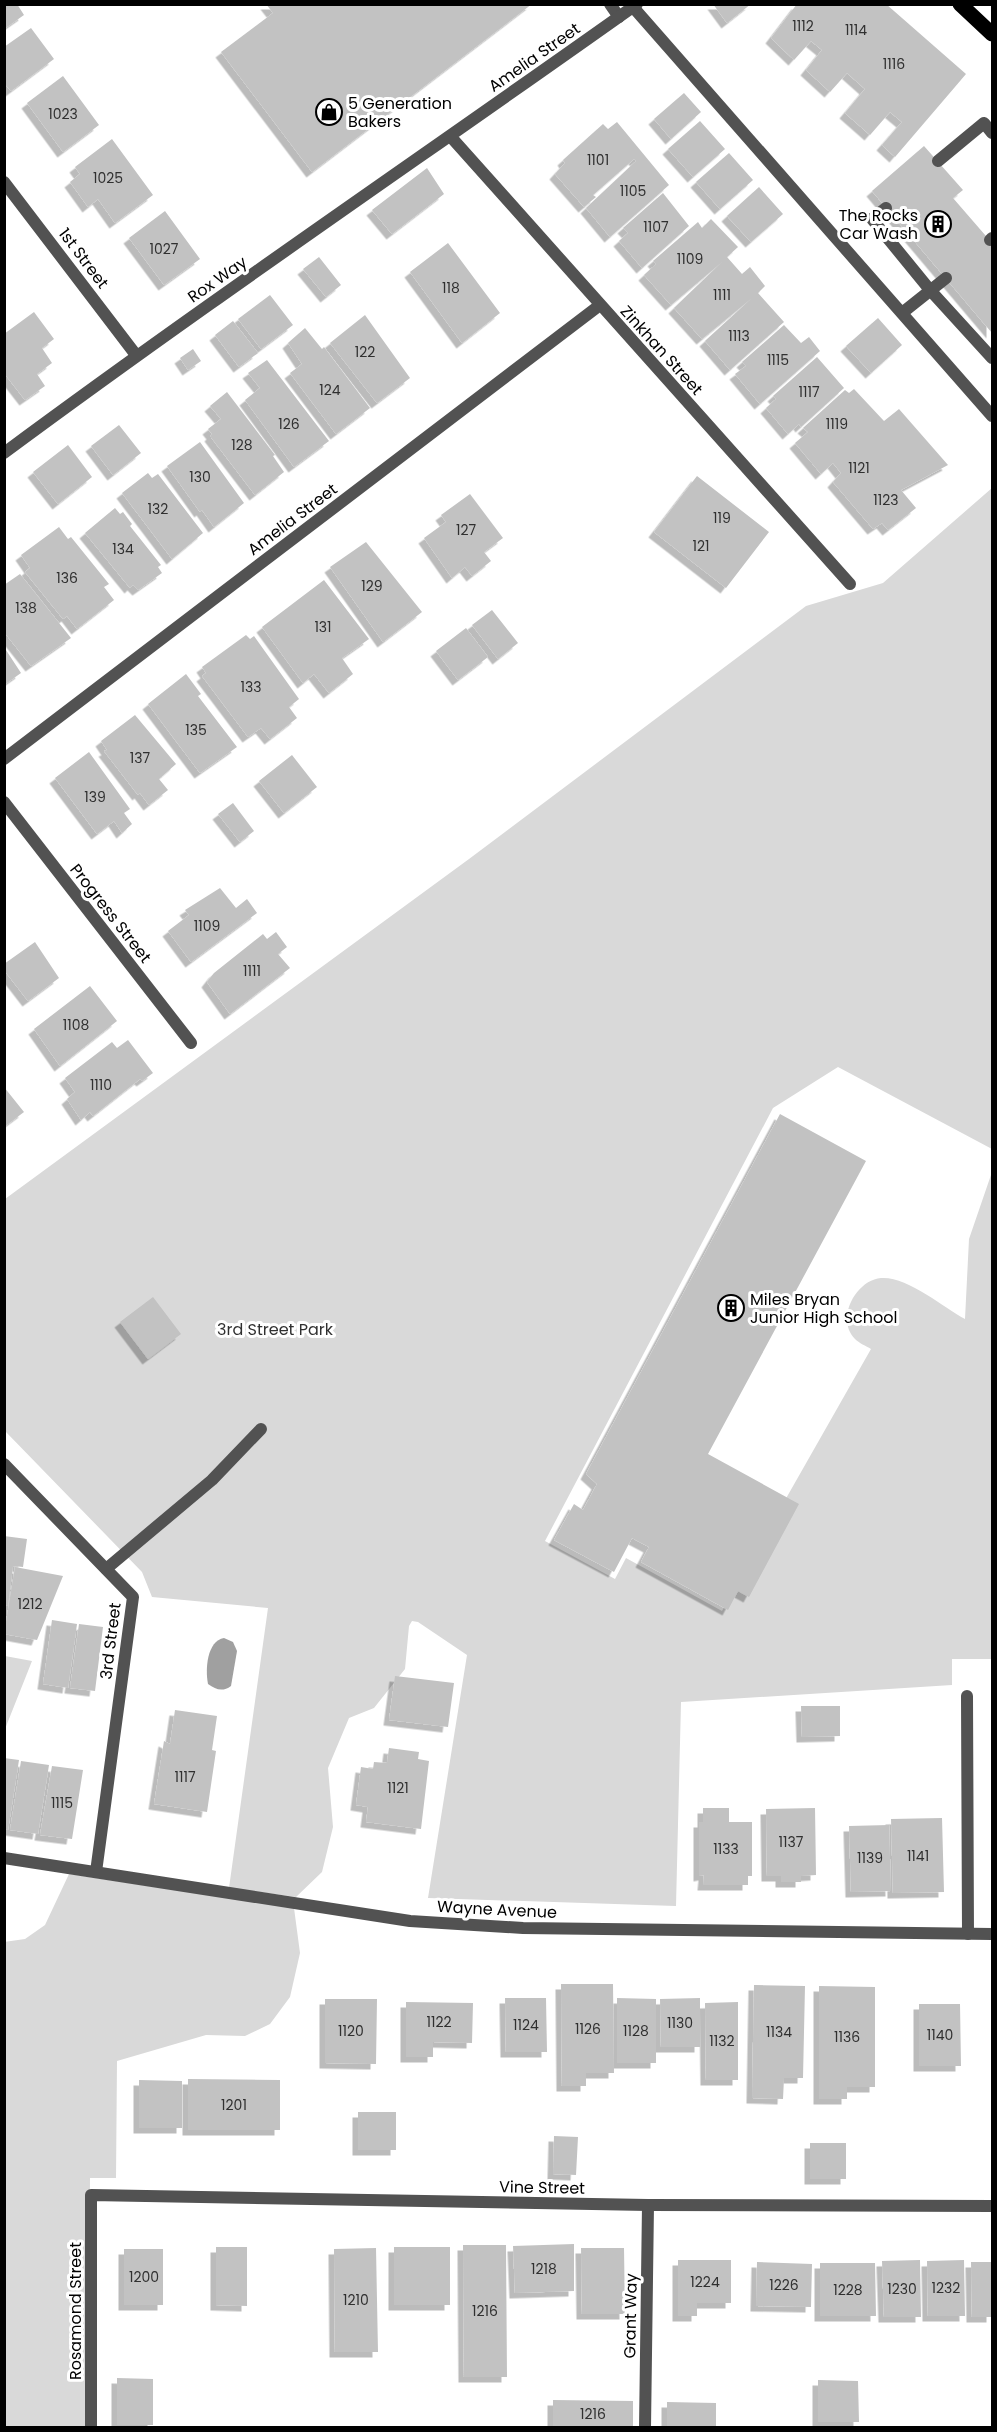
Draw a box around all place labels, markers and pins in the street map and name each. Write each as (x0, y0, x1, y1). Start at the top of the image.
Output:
place label: 5 Generation Bakers (348, 92, 452, 133)
shop icon: 5 Generation Bakers (314, 97, 344, 127)
place label: The Rocks Car Wash (839, 204, 918, 245)
building icon: The Rocks Car Wash (923, 209, 953, 239)
place label: Miles Bryan Junior High School (750, 1288, 897, 1329)
building icon: Miles Bryan Junior High School (716, 1293, 746, 1323)

